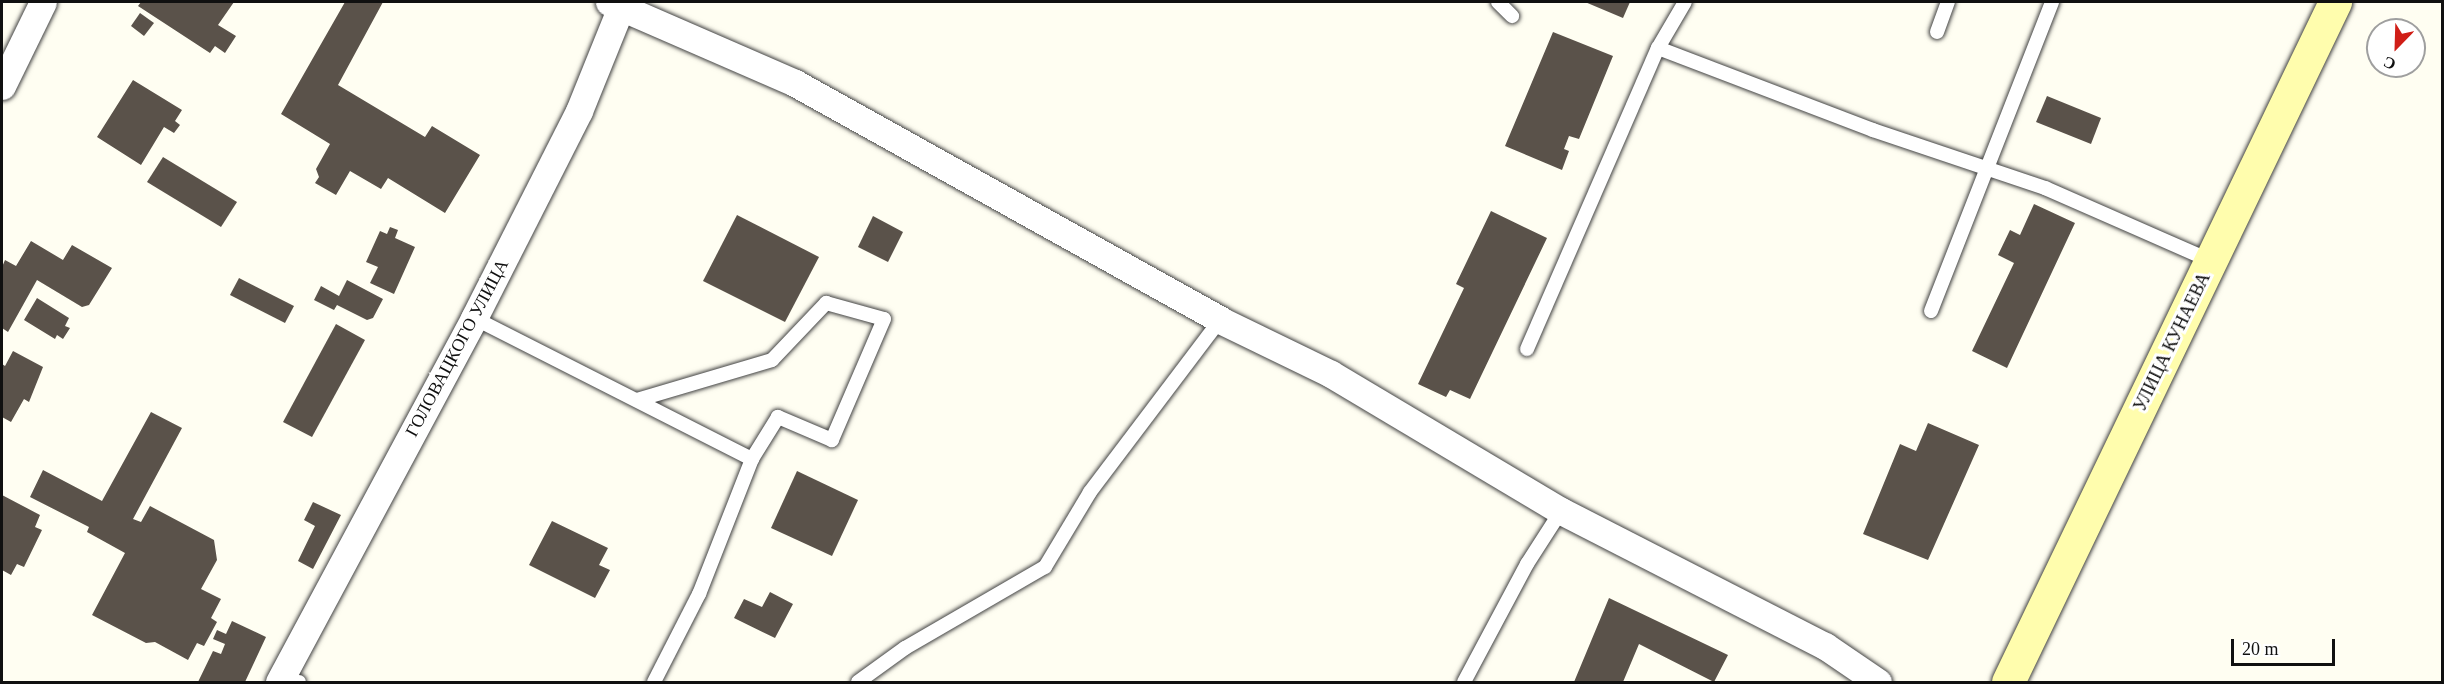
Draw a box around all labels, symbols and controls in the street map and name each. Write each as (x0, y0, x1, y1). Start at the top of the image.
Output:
north arrow (2366, 18, 2426, 78)
text: С (2381, 53, 2398, 73)
street label: ГОЛОВАЦКОГО УЛИЦА (401, 255, 513, 441)
street label: УЛИЦА КУНАЕВА (2129, 269, 2215, 415)
scale bar (2234, 627, 2338, 665)
text: 20 m (2242, 639, 2279, 659)

